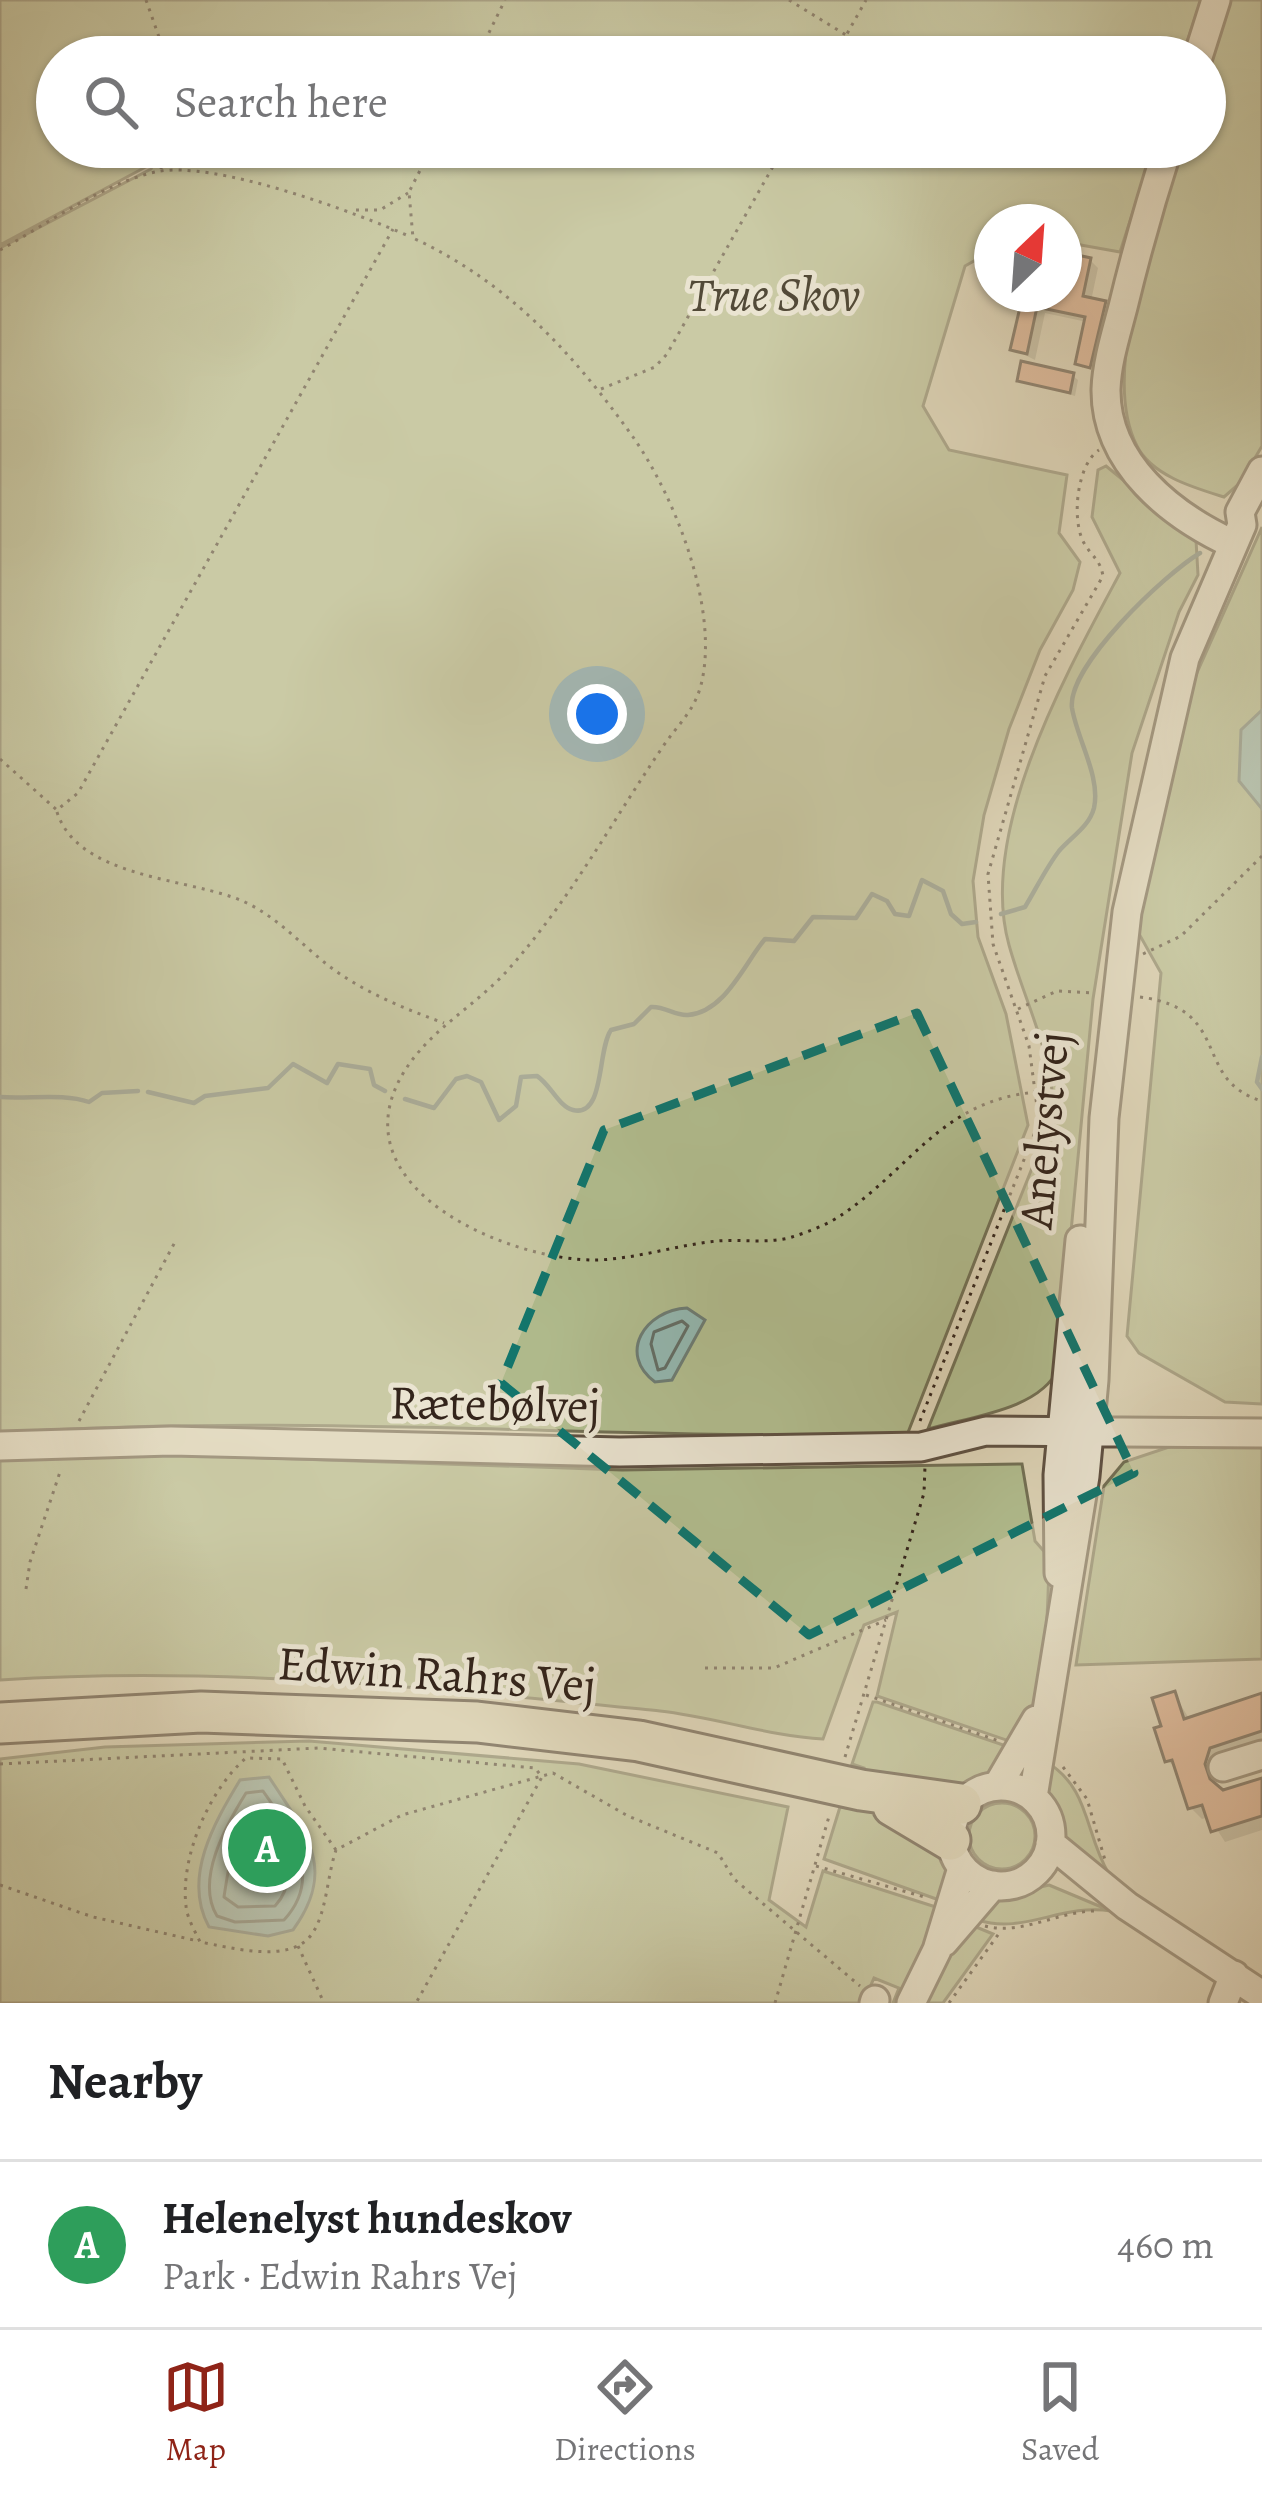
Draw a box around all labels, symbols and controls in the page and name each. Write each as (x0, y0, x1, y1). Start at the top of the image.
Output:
search box (36, 36, 1226, 168)
icon: search (78, 69, 144, 135)
text: Search here (174, 71, 388, 133)
north arrow (974, 204, 1082, 312)
park label: True Skov (688, 261, 860, 327)
your location (567, 684, 627, 744)
street label: Anelystvej (1002, 1029, 1085, 1232)
street label: Rætebølvej (389, 1369, 601, 1439)
street label: Edwin Rahrs Vej (276, 1630, 598, 1718)
pin: A (228, 1803, 306, 1893)
text: Nearby (48, 2046, 202, 2116)
text: Helenelyst hundeskov (162, 2187, 571, 2249)
text: A (75, 2218, 99, 2271)
text: 460 m (1117, 2218, 1214, 2271)
text: Park · Edwin Rahrs Vej (162, 2249, 517, 2302)
tab: Map (163, 2354, 229, 2471)
tab: Directions (554, 2354, 696, 2471)
tab: Saved (1021, 2354, 1099, 2471)

